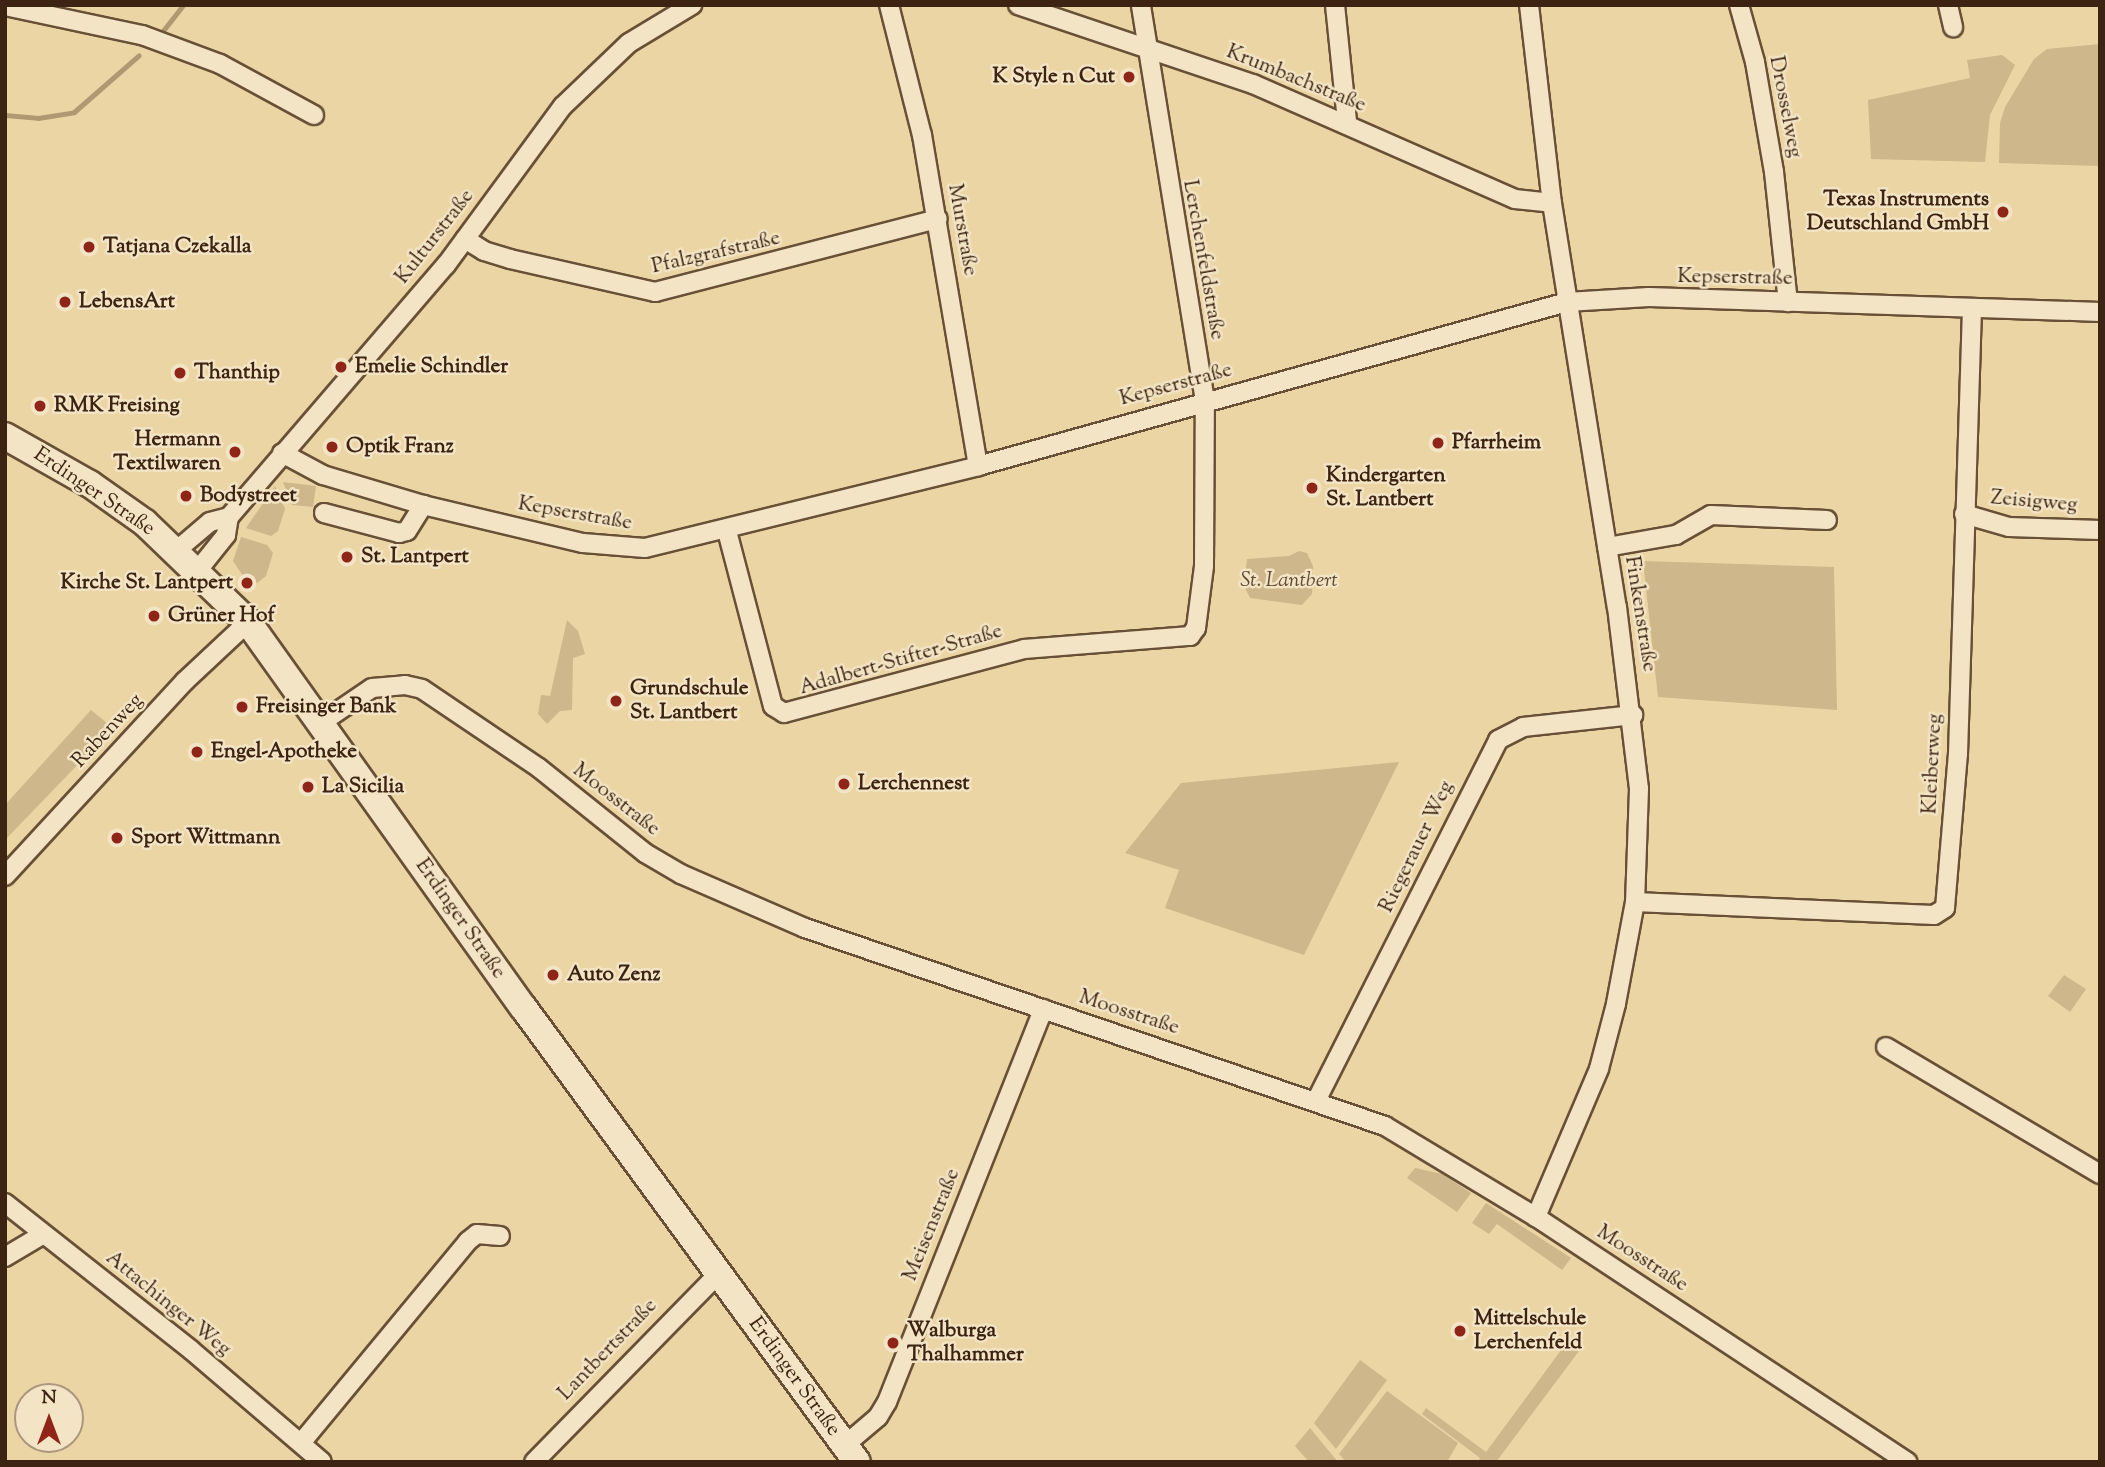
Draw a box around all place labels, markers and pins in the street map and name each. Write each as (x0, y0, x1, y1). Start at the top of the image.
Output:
place label: K Style n Cut (993, 64, 1115, 90)
marker: K Style n Cut (1121, 69, 1137, 85)
place label: Texas Instruments Deutschland GmbH (1807, 187, 1989, 237)
marker: Texas Instruments Deutschland GmbH (1995, 204, 2011, 220)
place label: Tatjana Czekalla (103, 234, 251, 260)
marker: Tatjana Czekalla (81, 239, 97, 255)
place label: LebensArt (79, 289, 175, 315)
marker: LebensArt (57, 294, 73, 310)
place label: Emelie Schindler (355, 354, 508, 380)
marker: Emelie Schindler (333, 359, 349, 375)
place label: Thanthip (194, 360, 280, 386)
marker: Thanthip (172, 365, 188, 381)
place label: RMK Freising (54, 393, 180, 419)
marker: RMK Freising (32, 398, 48, 414)
place label: Hermann Textilwaren (113, 427, 221, 477)
place label: Pfarrheim (1452, 430, 1541, 456)
place label: Optik Franz (346, 434, 454, 460)
marker: Pfarrheim (1430, 435, 1446, 451)
marker: Optik Franz (324, 439, 340, 455)
marker: Hermann Textilwaren (227, 444, 243, 460)
place label: Kindergarten St. Lantbert (1326, 463, 1446, 513)
marker: Kindergarten St. Lantbert (1304, 480, 1320, 496)
place label: Bodystreet (200, 483, 297, 509)
marker: Bodystreet (178, 488, 194, 504)
place label: St. Lantpert (361, 544, 469, 570)
marker: St. Lantpert (339, 549, 355, 565)
place label: Kirche St. Lantpert (61, 570, 233, 596)
marker: Kirche St. Lantpert (239, 575, 255, 591)
place label: Grüner Hof (168, 603, 275, 629)
marker: Grüner Hof (146, 608, 162, 624)
place label: Grundschule St. Lantbert (630, 676, 749, 726)
marker: Grundschule St. Lantbert (608, 693, 624, 709)
place label: Freisinger Bank (256, 694, 396, 720)
marker: Freisinger Bank (234, 699, 250, 715)
place label: Engel-Apotheke (211, 739, 357, 765)
marker: Engel-Apotheke (189, 744, 205, 760)
place label: Lerchennest (858, 771, 969, 797)
place label: La Sicilia (322, 774, 404, 800)
marker: Lerchennest (836, 776, 852, 792)
marker: La Sicilia (300, 779, 316, 795)
place label: Sport Wittmann (131, 825, 280, 851)
marker: Sport Wittmann (109, 830, 125, 846)
place label: Auto Zenz (567, 962, 661, 988)
marker: Auto Zenz (545, 967, 561, 983)
place label: Mittelschule Lerchenfeld (1474, 1306, 1586, 1356)
place label: Walburga Thalhammer (907, 1318, 1024, 1368)
marker: Mittelschule Lerchenfeld (1452, 1323, 1468, 1339)
marker: Walburga Thalhammer (885, 1335, 901, 1351)

